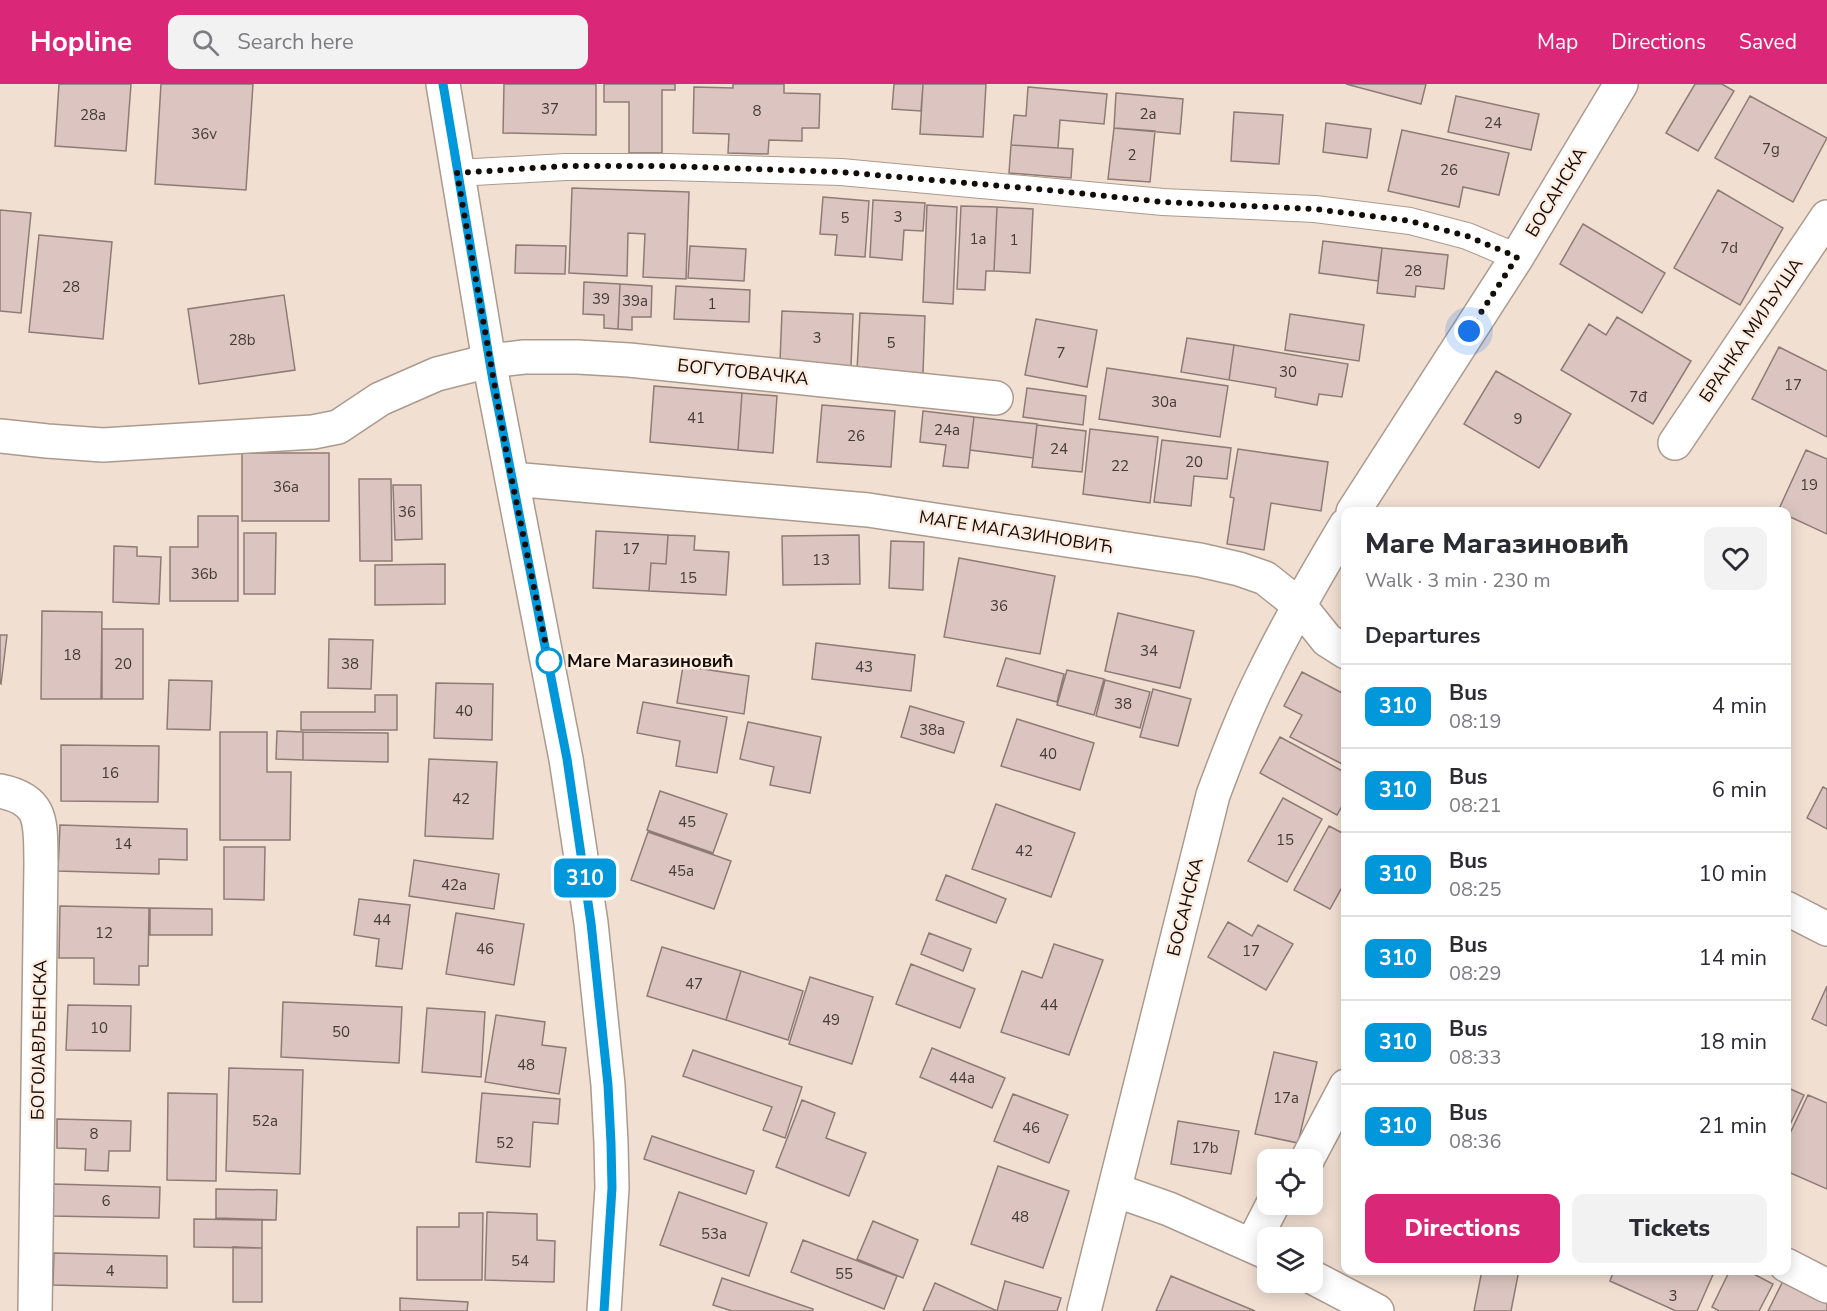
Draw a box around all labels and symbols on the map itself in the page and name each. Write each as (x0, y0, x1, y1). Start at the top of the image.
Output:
house number: 37 (541, 99, 559, 119)
house number: 8 (752, 101, 762, 121)
house number: 2a (1140, 104, 1156, 124)
house number: 28a (80, 105, 106, 125)
house number: 24 (1484, 113, 1502, 133)
house number: 36v (191, 124, 217, 144)
house number: 7g (1762, 139, 1780, 159)
street label: БОСАНСКА (1520, 143, 1592, 241)
house number: 2 (1127, 145, 1137, 165)
house number: 26 (1440, 160, 1458, 180)
house number: 3 (893, 207, 903, 227)
house number: 5 (840, 208, 850, 228)
house number: 1a (970, 229, 986, 249)
house number: 1 (1009, 230, 1019, 250)
house number: 7d (1720, 238, 1738, 258)
street label: БРАНКА МИЉУША (1694, 253, 1808, 407)
house number: 28 (1404, 261, 1422, 281)
house number: 28 (62, 277, 80, 297)
house number: 39 (592, 289, 610, 309)
house number: 39a (622, 291, 648, 311)
house number: 1 (707, 294, 717, 314)
your location (1454, 316, 1484, 346)
house number: 3 (812, 328, 822, 348)
house number: 28b (229, 330, 256, 350)
house number: 5 (886, 333, 896, 353)
house number: 7 (1056, 343, 1066, 363)
street label: БОГУТОВАЧКА (676, 353, 810, 391)
house number: 30 (1279, 362, 1297, 382)
house number: 17 (1784, 375, 1802, 395)
house number: 7đ (1629, 387, 1647, 407)
house number: 30a (1151, 392, 1177, 412)
house number: 41 (687, 408, 705, 428)
house number: 9 (1513, 409, 1523, 429)
house number: 24a (934, 420, 960, 440)
house number: 26 (847, 426, 865, 446)
house number: 24 (1050, 439, 1068, 459)
house number: 20 (1185, 452, 1203, 472)
house number: 22 (1111, 456, 1129, 476)
house number: 19 (1800, 475, 1818, 495)
house number: 36a (273, 477, 299, 497)
house number: 36 (398, 502, 416, 522)
street label: МАГЕ МАГАЗИНОВИЋ (917, 505, 1115, 559)
house number: 17 (622, 539, 640, 559)
house number: 13 (812, 550, 830, 570)
house number: 36b (191, 564, 218, 584)
house number: 15 (679, 568, 697, 588)
house number: 36 (990, 596, 1008, 616)
house number: 34 (1140, 641, 1158, 661)
house number: 18 (63, 645, 81, 665)
marker: Маге Магазиновић (536, 648, 562, 674)
place label: Маге Магазиновић (567, 649, 734, 673)
house number: 20 (114, 654, 132, 674)
house number: 38 (341, 654, 359, 674)
house number: 43 (855, 657, 873, 677)
house number: 38 (1114, 694, 1132, 714)
house number: 40 (455, 701, 473, 721)
house number: 38a (919, 720, 945, 740)
house number: 40 (1039, 744, 1057, 764)
house number: 16 (101, 763, 119, 783)
house number: 42 (452, 789, 470, 809)
house number: 45 (678, 812, 696, 832)
house number: 15 (1276, 830, 1294, 850)
house number: 14 (114, 834, 132, 854)
house number: 42 (1015, 841, 1033, 861)
street label: БОСАНСКА (1161, 855, 1209, 959)
line badge: 310 (550, 858, 620, 898)
house number: 45a (668, 861, 694, 881)
house number: 42a (441, 875, 467, 895)
house number: 44 (373, 910, 391, 930)
house number: 12 (95, 923, 113, 943)
house number: 46 (476, 939, 494, 959)
house number: 17 (1242, 941, 1260, 961)
street label: БОГОЈАВЉЕНСКА (26, 960, 52, 1120)
house number: 47 (685, 974, 703, 994)
house number: 44 (1040, 995, 1058, 1015)
house number: 49 (822, 1010, 840, 1030)
house number: 10 (90, 1018, 108, 1038)
house number: 50 (332, 1022, 350, 1042)
house number: 48 (517, 1055, 535, 1075)
house number: 44a (949, 1068, 975, 1088)
house number: 17a (1273, 1088, 1299, 1108)
house number: 52a (252, 1111, 278, 1131)
house number: 46 (1022, 1118, 1040, 1138)
house number: 8 (89, 1124, 99, 1144)
house number: 52 (496, 1133, 514, 1153)
house number: 17b (1192, 1138, 1219, 1158)
house number: 6 (101, 1191, 111, 1211)
house number: 48 (1011, 1207, 1029, 1227)
house number: 53a (701, 1224, 727, 1244)
house number: 54 (511, 1251, 529, 1271)
house number: 4 (105, 1261, 115, 1281)
house number: 55 (835, 1264, 853, 1284)
house number: 3 (1668, 1286, 1678, 1306)

